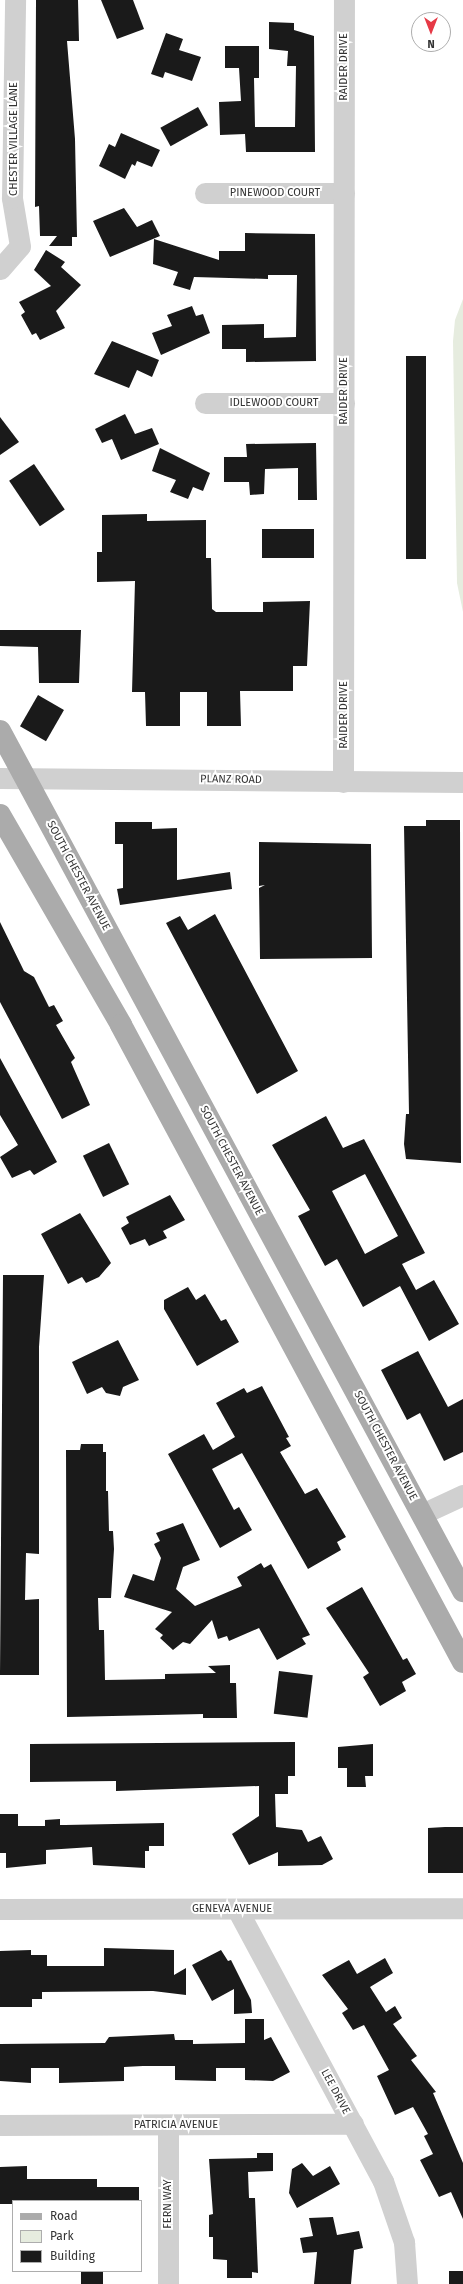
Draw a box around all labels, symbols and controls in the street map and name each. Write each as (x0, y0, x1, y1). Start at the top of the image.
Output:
north arrow (411, 12, 451, 52)
street label: RAIDER DRIVE (337, 33, 351, 101)
text: N (427, 37, 435, 50)
street label: CHESTER VILLAGE LANE (7, 82, 21, 196)
street label: PINEWOOD COURT (230, 186, 320, 200)
street label: RAIDER DRIVE (337, 357, 351, 425)
street label: IDLEWOOD COURT (230, 396, 318, 410)
street label: RAIDER DRIVE (337, 681, 351, 749)
street label: PLANZ ROAD (200, 773, 262, 787)
street label: SOUTH CHESTER AVENUE (44, 819, 112, 933)
street label: SOUTH CHESTER AVENUE (197, 1104, 265, 1218)
street label: SOUTH CHESTER AVENUE (351, 1389, 419, 1503)
street label: GENEVA AVENUE (192, 1902, 272, 1916)
street label: LEE DRIVE (318, 2067, 352, 2117)
street label: PATRICIA AVENUE (134, 2118, 218, 2132)
street label: FERN WAY (161, 2179, 175, 2229)
legend (12, 2200, 142, 2272)
text: Road (50, 2209, 78, 2223)
text: Park (50, 2229, 74, 2243)
text: Building (50, 2249, 95, 2263)

